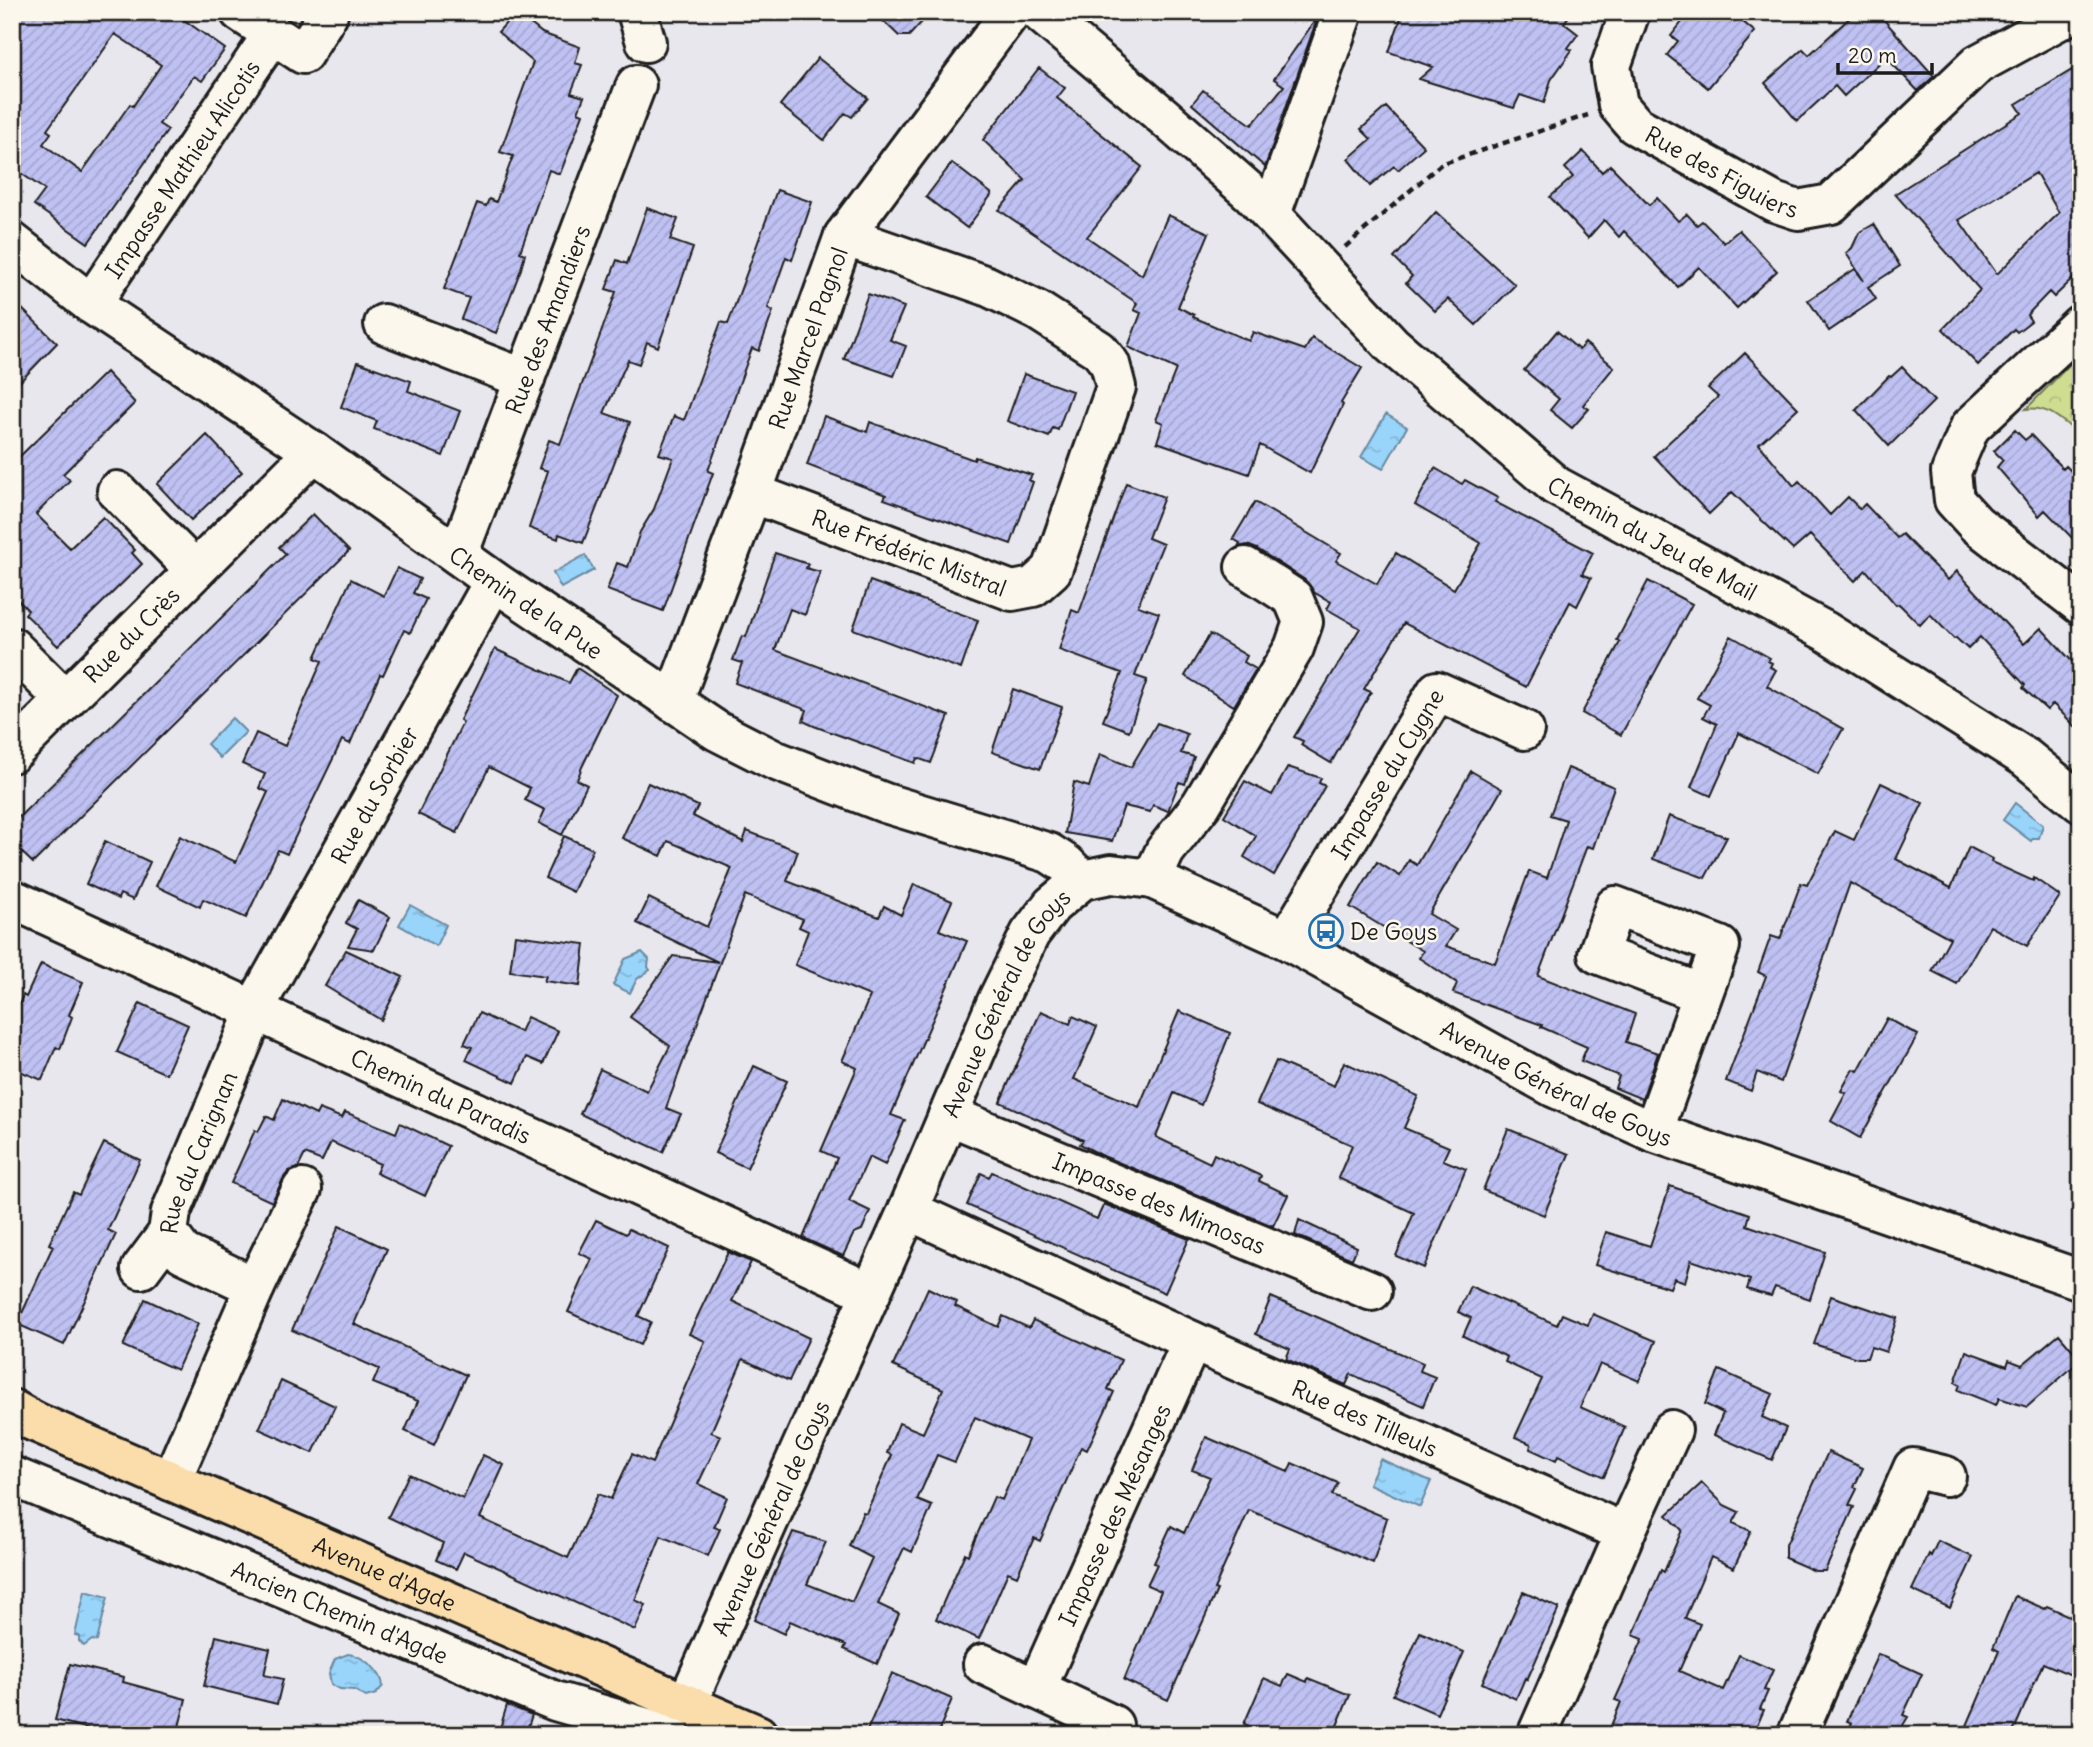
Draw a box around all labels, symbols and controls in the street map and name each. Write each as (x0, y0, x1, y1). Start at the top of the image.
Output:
scale bar (1838, 32, 1932, 76)
text: 20 m (1848, 42, 1897, 69)
street label: Impasse Mathieu Alicotis (98, 54, 266, 283)
street label: Rue des Figuiers (1640, 119, 1802, 224)
street label: Rue des Amandiers (498, 221, 596, 418)
street label: Rue Marcel Pagnol (762, 243, 853, 433)
street label: Chemin du Jeu de Mail (1543, 470, 1762, 606)
street label: Rue Frédéric Mistral (808, 502, 1011, 602)
street label: Chemin de la Pue (444, 539, 609, 665)
street label: Rue du Crès (77, 580, 185, 689)
street label: Impasse du Cygne (1325, 683, 1450, 864)
street label: Rue du Sorbier (324, 720, 424, 869)
street label: Avenue Général de Goys (935, 882, 1076, 1122)
bus stop icon: De Goys (1307, 912, 1345, 950)
place label: De Goys (1350, 917, 1437, 946)
street label: Avenue Général de Goys (1436, 1013, 1676, 1152)
street label: Chemin du Paradis (346, 1042, 536, 1150)
street label: Rue du Carignan (154, 1067, 243, 1236)
street label: Impasse des Mimosas (1049, 1146, 1270, 1260)
street label: Rue des Tilleuls (1288, 1373, 1442, 1463)
street label: Avenue Général de Goys (705, 1396, 835, 1640)
street label: Impasse des Mésanges (1052, 1399, 1177, 1630)
street label: Avenue d'Agde (309, 1530, 461, 1617)
street label: Ancien Chemin d'Agde (227, 1554, 453, 1670)

